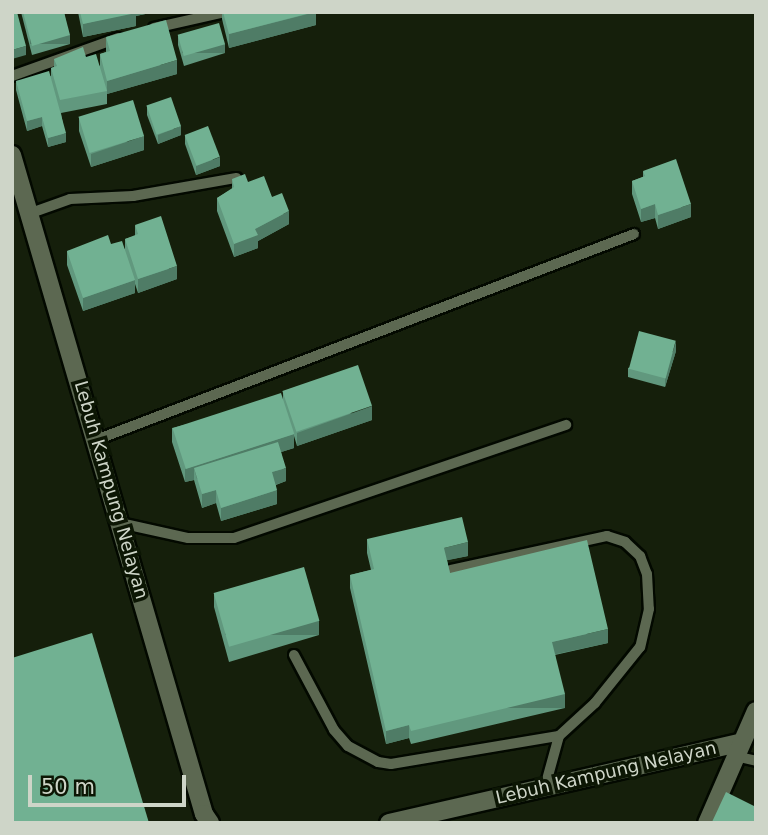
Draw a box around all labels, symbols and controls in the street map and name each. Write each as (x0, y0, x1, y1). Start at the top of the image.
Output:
street label: Lebuh Kampung Nelayan (69, 378, 153, 602)
street label: Lebuh Kampung Nelayan (494, 737, 718, 809)
scale bar (32, 762, 189, 806)
text: 50 m (41, 775, 95, 799)

